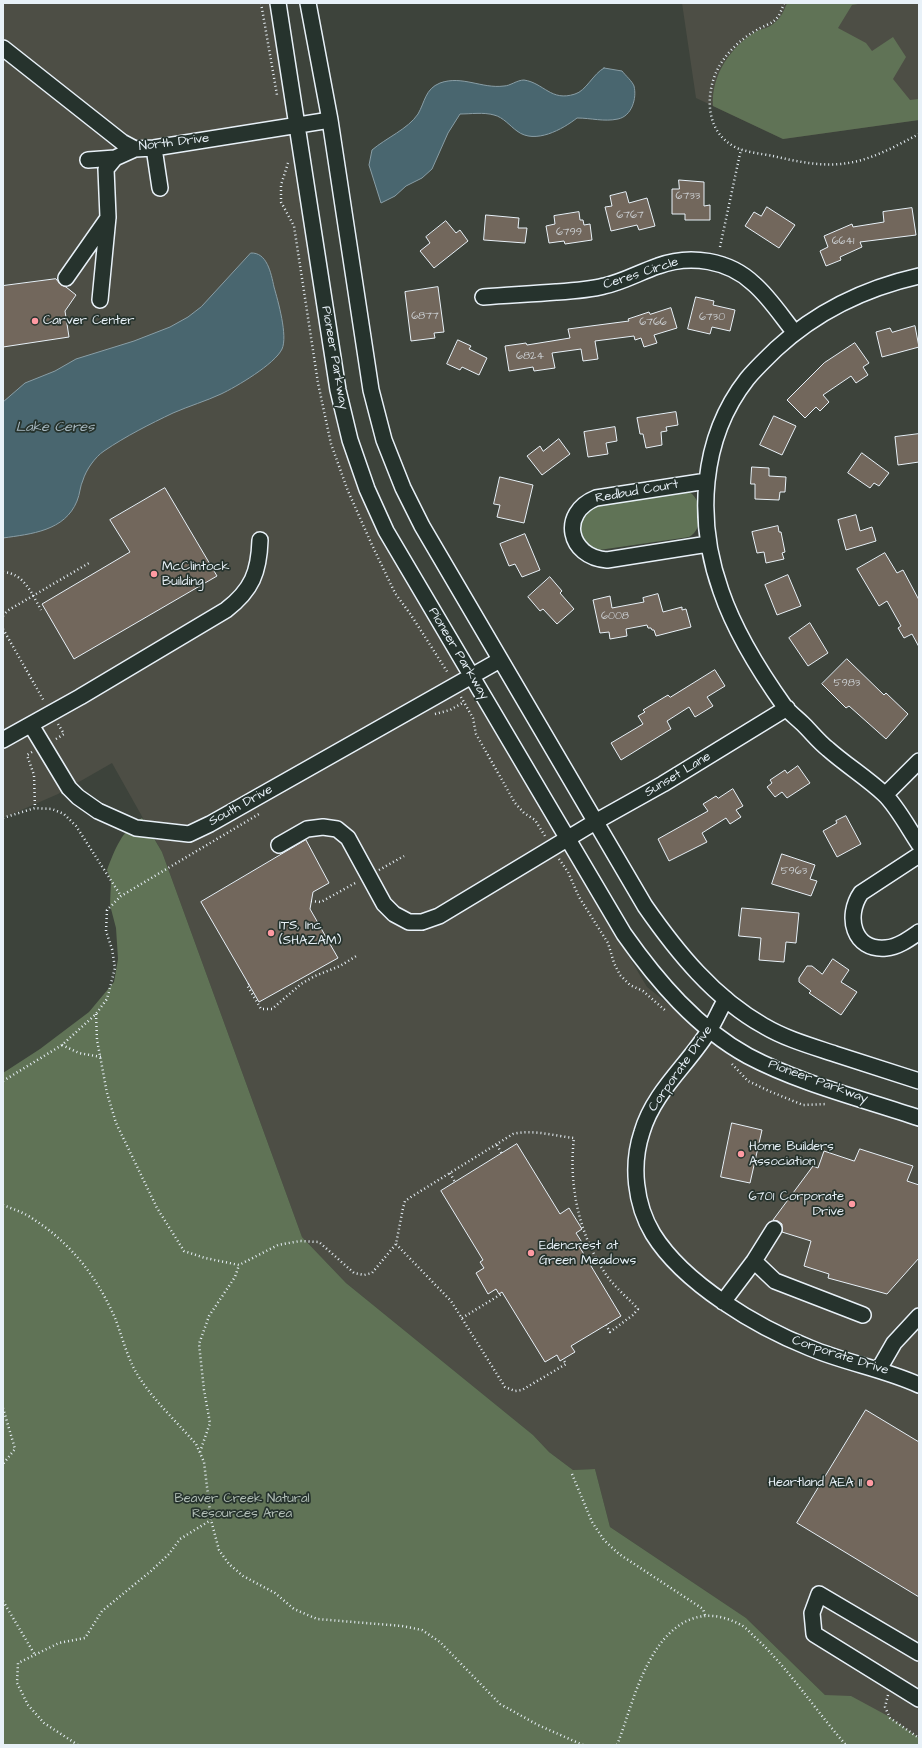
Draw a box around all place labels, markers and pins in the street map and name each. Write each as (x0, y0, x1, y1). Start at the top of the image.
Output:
place label: Carver Center (43, 313, 134, 329)
marker: Carver Center (30, 316, 40, 326)
place label: McClintock Building (162, 559, 229, 590)
marker: McClintock Building (149, 569, 159, 579)
place label: ITS, Inc (SHAZAM) (279, 918, 341, 949)
marker: ITS, Inc (SHAZAM) (266, 928, 276, 938)
place label: Home Builders Association (749, 1139, 834, 1170)
marker: Home Builders Association (736, 1149, 746, 1159)
place label: 6701 Corporate Drive (748, 1189, 844, 1220)
marker: 6701 Corporate Drive (847, 1199, 857, 1209)
place label: Edencrest at Green Meadows (539, 1238, 636, 1269)
marker: Edencrest at Green Meadows (526, 1248, 536, 1258)
place label: Heartland AEA 11 (768, 1475, 862, 1491)
marker: Heartland AEA 11 (865, 1478, 875, 1488)

